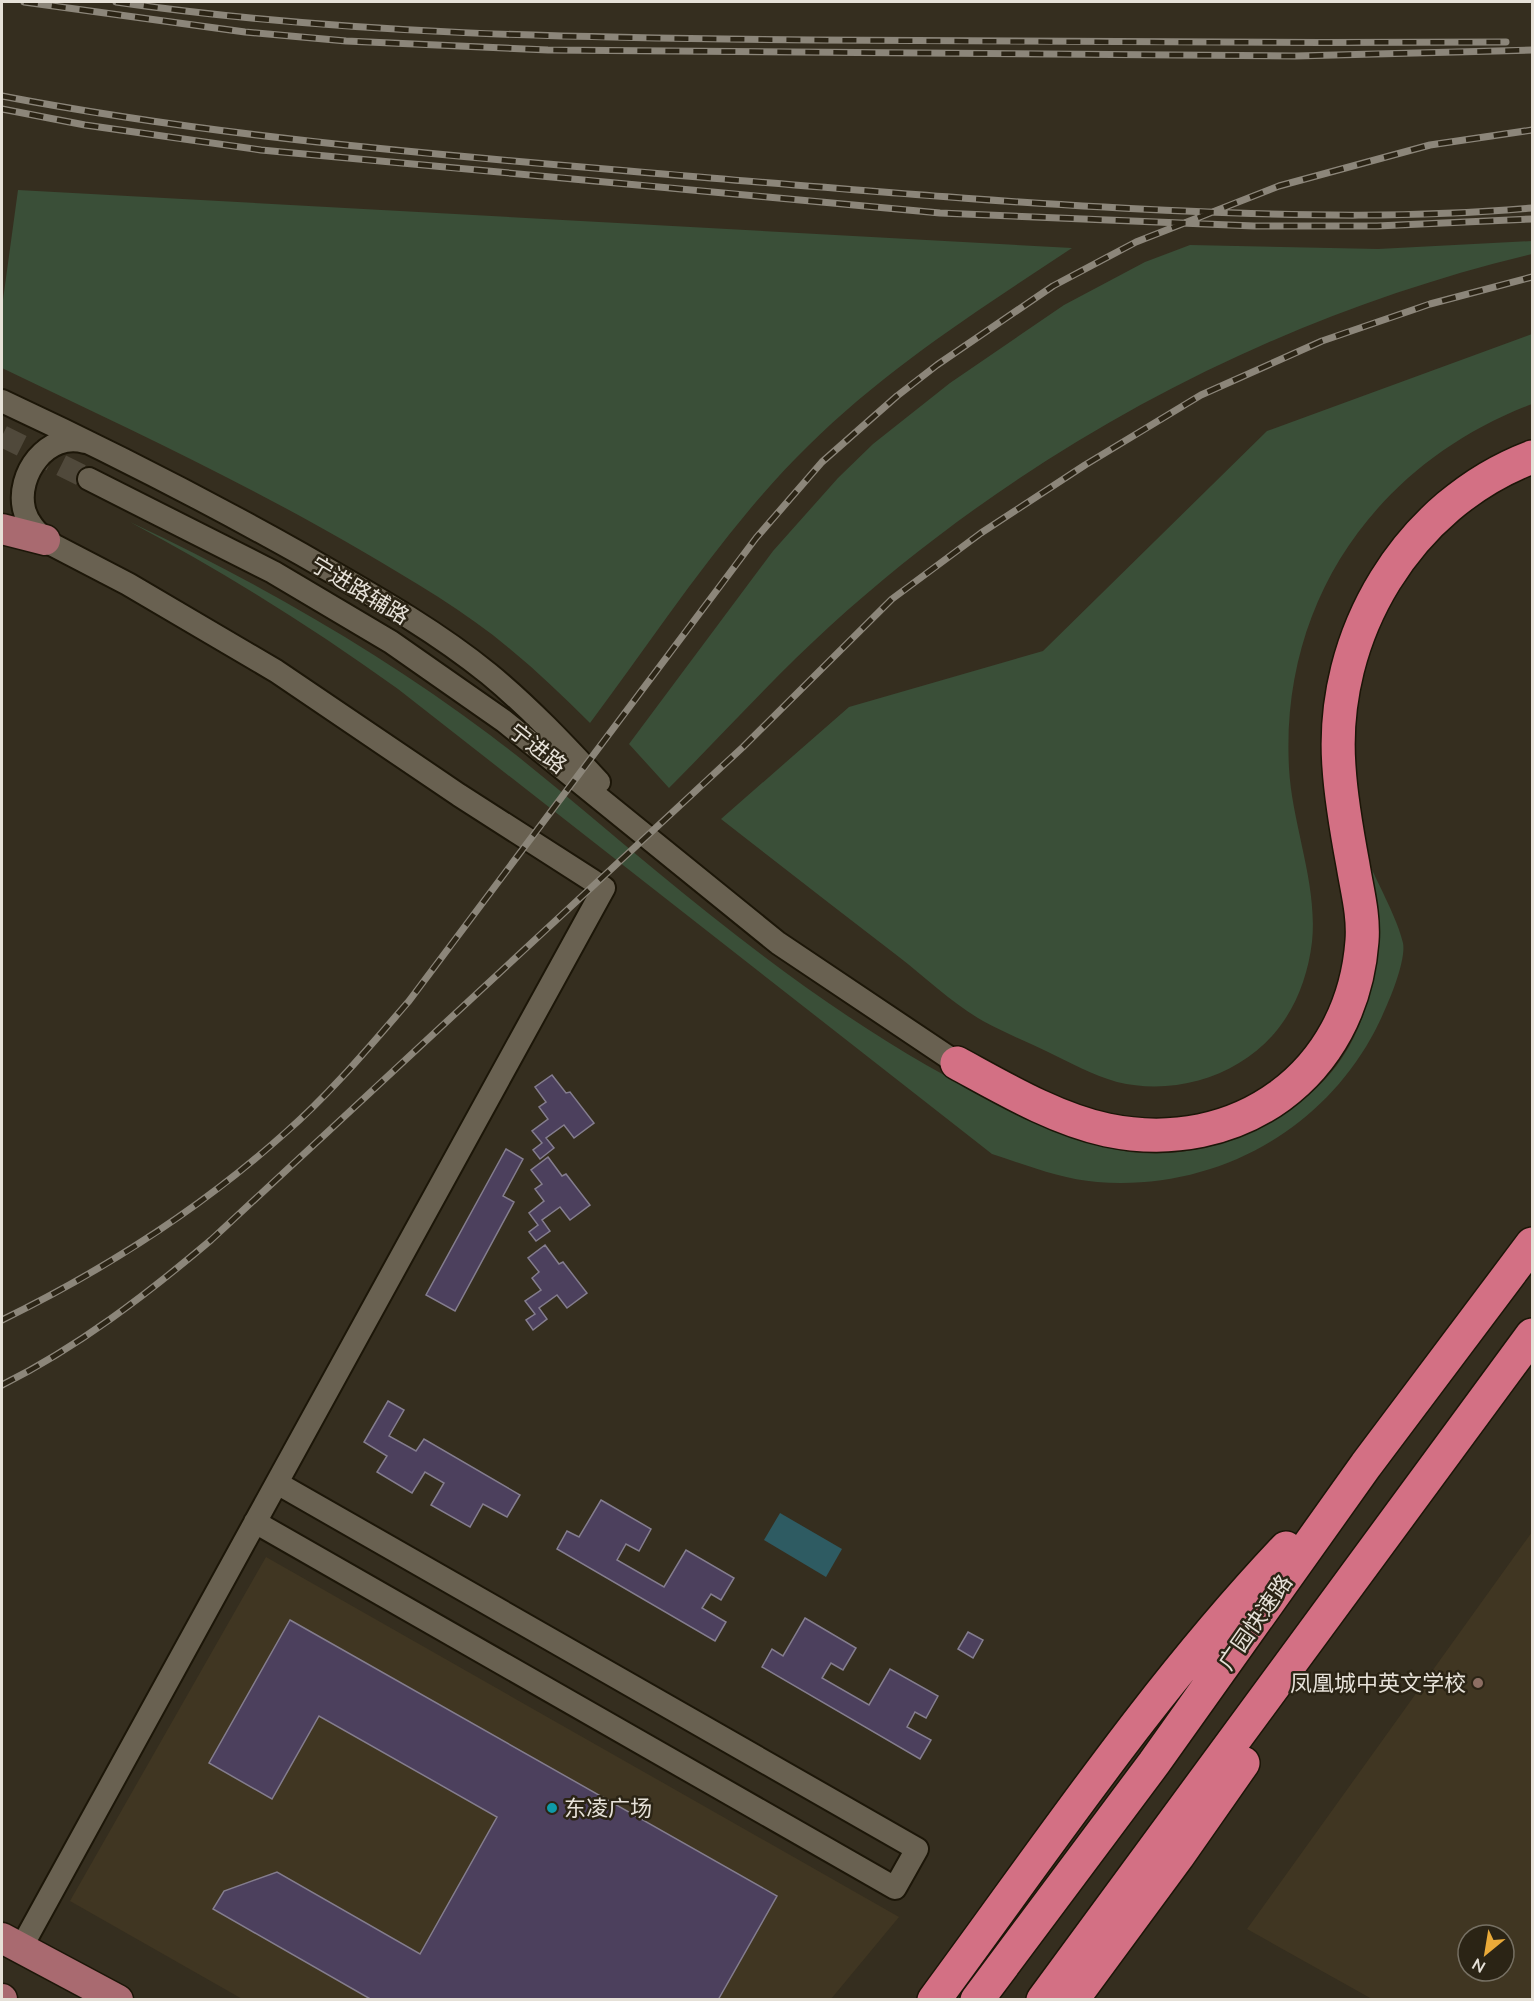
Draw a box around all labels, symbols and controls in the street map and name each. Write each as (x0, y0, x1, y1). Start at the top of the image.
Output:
street label: 宁进路辅路 (306, 550, 414, 630)
street label: 宁进路 (503, 717, 573, 779)
street label: 广园快速路 (1212, 1569, 1298, 1675)
place label: 凤凰城中英文学校 (1290, 1669, 1466, 1697)
marker: 凤凰城中英文学校 (1471, 1676, 1485, 1690)
place label: 东凌广场 (564, 1794, 652, 1822)
marker: 东凌广场 (545, 1801, 559, 1815)
north arrow (1456, 1923, 1516, 1983)
text: N (1468, 1954, 1489, 1978)

